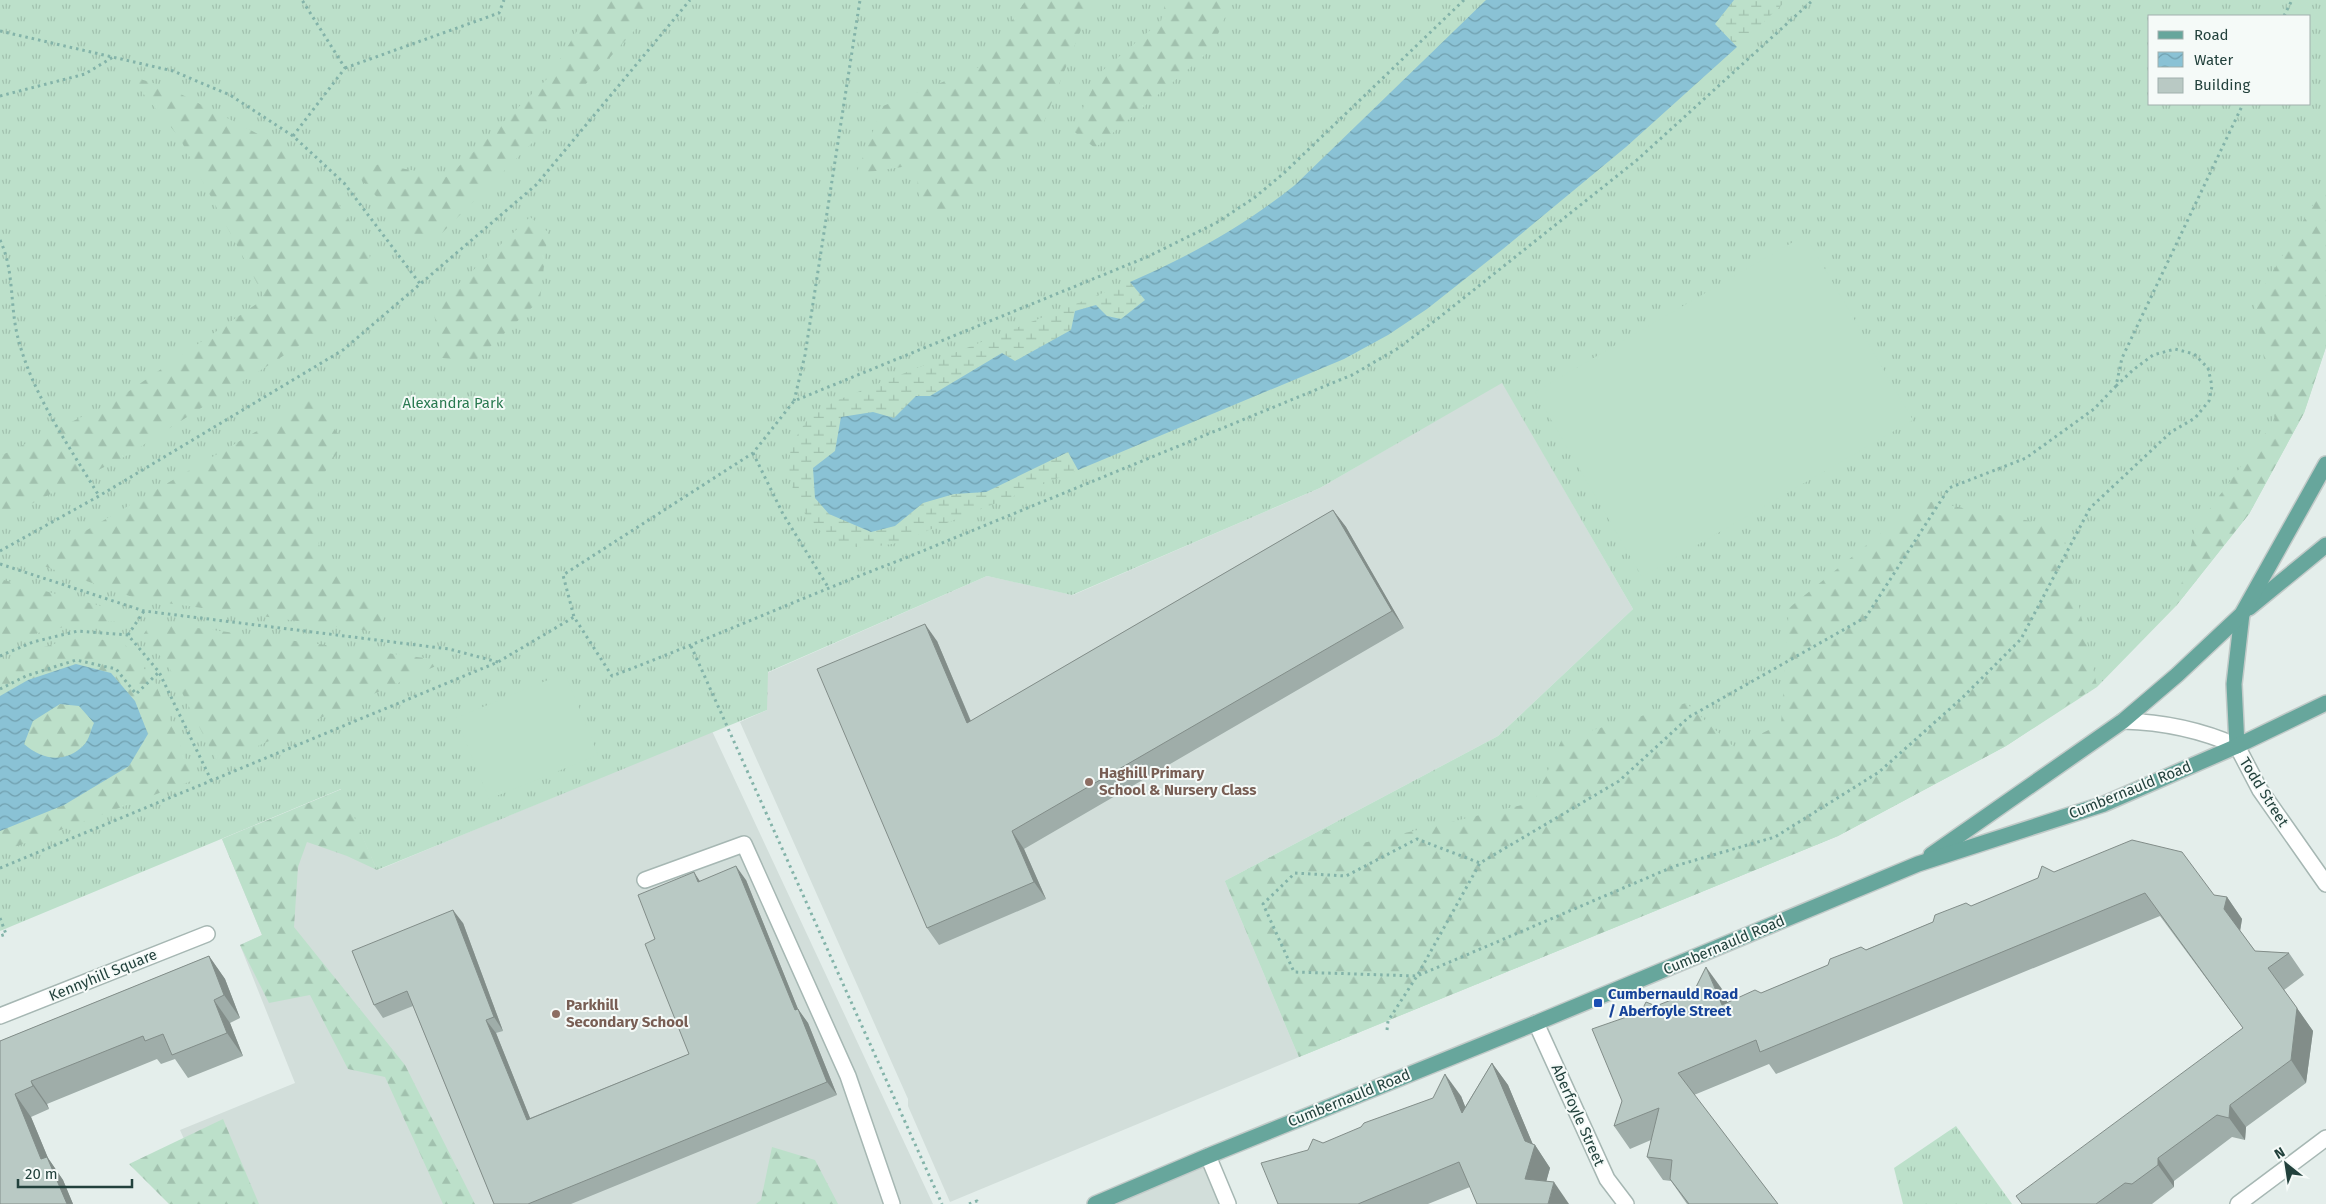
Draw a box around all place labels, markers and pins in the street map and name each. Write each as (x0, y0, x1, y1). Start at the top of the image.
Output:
place label: Haghill Primary School & Nursery Class (1099, 764, 1256, 799)
marker: Haghill Primary School & Nursery Class (1083, 776, 1095, 788)
place label: Cumbernauld Road / Aberfoyle Street (1608, 985, 1738, 1020)
place label: Parkhill Secondary School (566, 996, 689, 1031)
marker: Cumbernauld Road / Aberfoyle Street (1592, 997, 1604, 1009)
marker: Parkhill Secondary School (550, 1008, 562, 1020)

